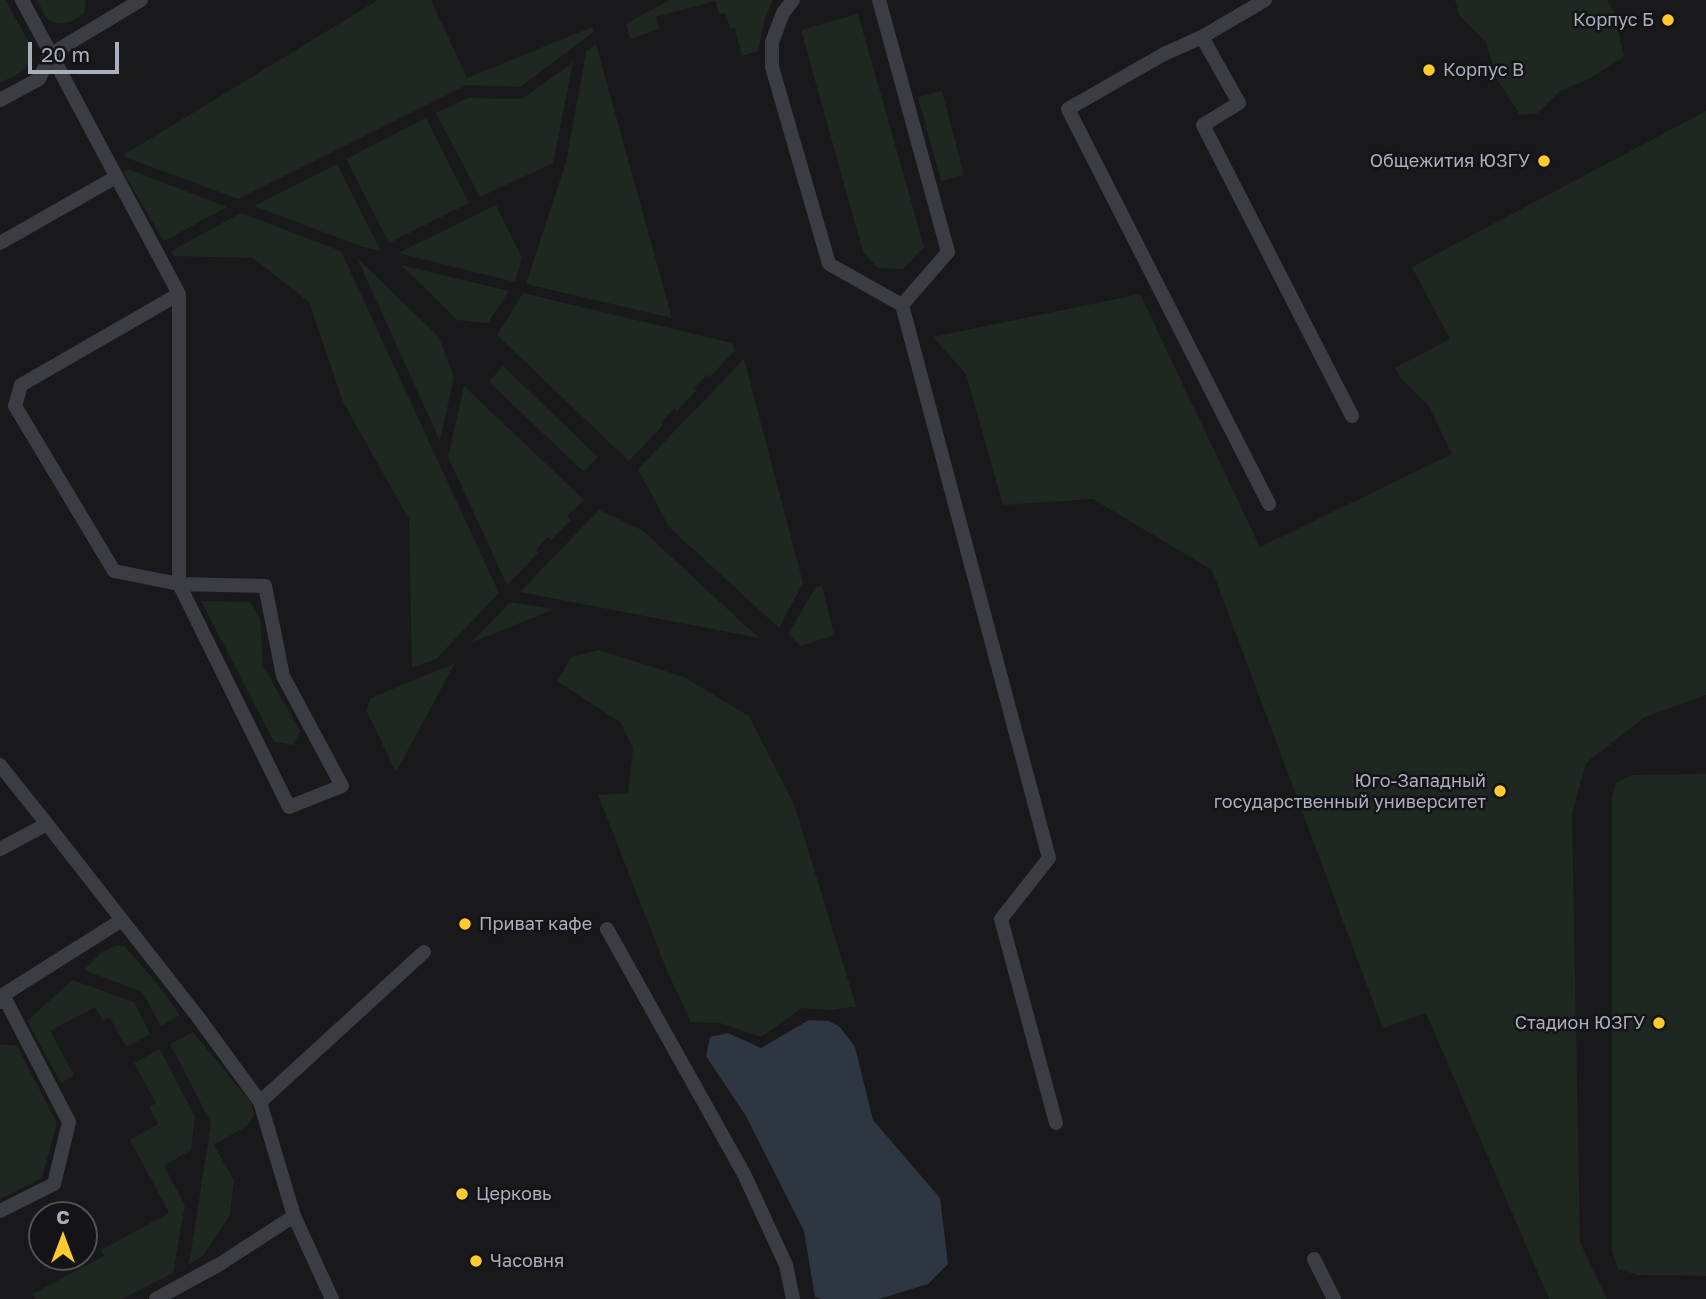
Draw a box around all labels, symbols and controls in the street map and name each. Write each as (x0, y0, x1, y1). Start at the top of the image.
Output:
place label: Корпус Б (1573, 9, 1654, 31)
marker: Корпус Б (1660, 12, 1676, 28)
scale bar (32, 28, 122, 72)
text: 20 m (41, 41, 90, 67)
place label: Корпус В (1443, 59, 1524, 81)
marker: Корпус В (1421, 62, 1437, 78)
place label: Общежития ЮЗГУ (1370, 150, 1530, 172)
marker: Общежития ЮЗГУ (1536, 153, 1552, 169)
place label: Юго-Западный государственный университет (1214, 770, 1486, 812)
marker: Юго-Западный государственный университет (1492, 783, 1508, 799)
place label: Приват кафе (479, 913, 592, 935)
marker: Приват кафе (457, 916, 473, 932)
place label: Стадион ЮЗГУ (1515, 1012, 1645, 1034)
marker: Стадион ЮЗГУ (1651, 1015, 1667, 1031)
place label: Церковь (476, 1183, 552, 1205)
marker: Церковь (454, 1186, 470, 1202)
north arrow (28, 1201, 98, 1271)
text: С (56, 1205, 70, 1228)
place label: Часовня (490, 1250, 564, 1272)
marker: Часовня (468, 1253, 484, 1269)

